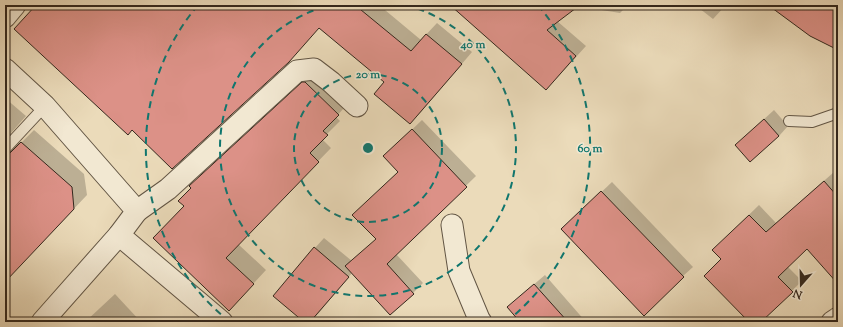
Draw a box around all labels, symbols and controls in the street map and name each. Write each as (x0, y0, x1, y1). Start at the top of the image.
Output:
text: 40 m (460, 36, 485, 54)
text: 20 m (356, 66, 380, 84)
text: 60 m (578, 140, 602, 158)
centre of rings (361, 141, 375, 155)
north arrow (781, 265, 821, 305)
text: N (791, 284, 806, 303)

